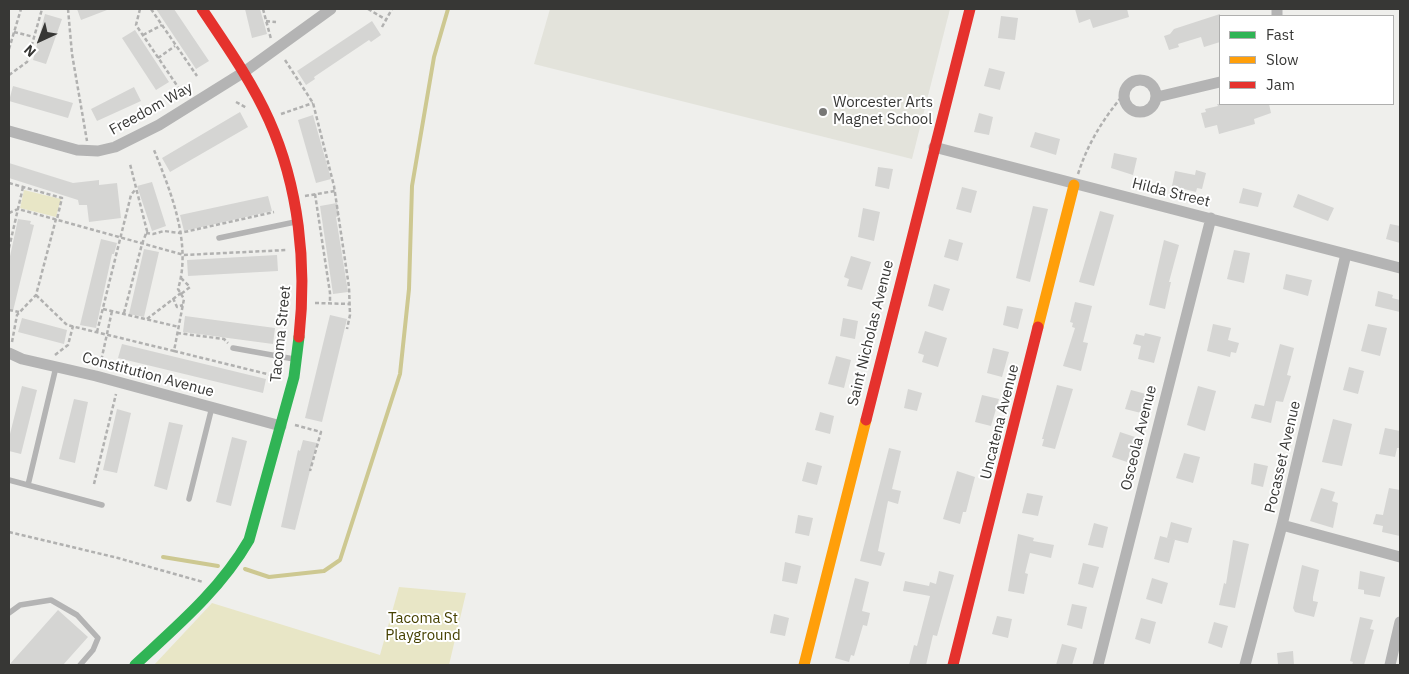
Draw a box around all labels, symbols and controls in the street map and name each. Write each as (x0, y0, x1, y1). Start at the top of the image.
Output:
north arrow (15, 15, 65, 65)
legend (1219, 15, 1394, 105)
text: Fast (1266, 25, 1294, 44)
text: N (20, 41, 40, 61)
text: Slow (1266, 50, 1299, 69)
text: Jam (1266, 75, 1295, 94)
street label: Freedom Way (106, 79, 196, 139)
place label: Worcester Arts Magnet School (833, 94, 933, 129)
marker: Worcester Arts Magnet School (817, 106, 829, 118)
street label: Hilda Street (1130, 175, 1212, 211)
street label: Saint Nicholas Avenue (844, 258, 898, 408)
street label: Tacoma Street (267, 285, 295, 383)
street label: Constitution Avenue (80, 349, 216, 401)
street label: Uncatena Avenue (977, 363, 1023, 481)
street label: Osceola Avenue (1117, 384, 1161, 492)
street label: Pocasset Avenue (1261, 399, 1305, 515)
park label: Tacoma St Playground (385, 610, 461, 645)

